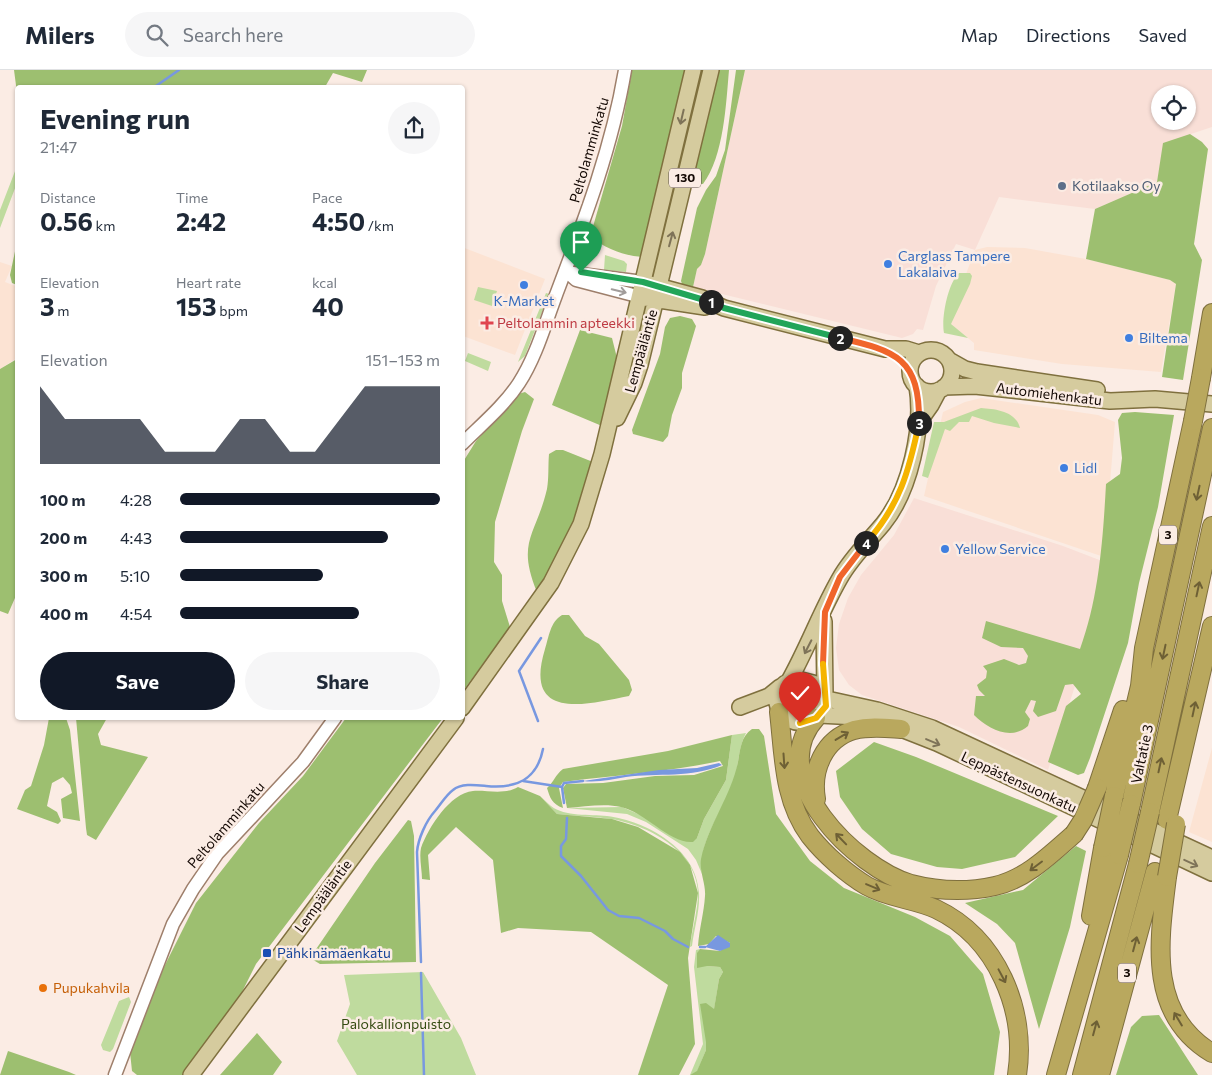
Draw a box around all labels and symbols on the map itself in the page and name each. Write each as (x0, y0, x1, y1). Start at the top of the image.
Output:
street label: Peltolamminkatu (565, 95, 612, 205)
one-way arrow (677, 109, 686, 125)
road number: 130 (669, 169, 701, 188)
place label: Kotilaakso Oy (1072, 177, 1160, 194)
marker: Kotilaakso Oy (1056, 180, 1068, 192)
pin (560, 221, 602, 272)
one-way arrow (666, 231, 676, 247)
place label: Carglass Tampere Lakalaiva (898, 247, 1010, 280)
marker: Carglass Tampere Lakalaiva (882, 258, 894, 270)
marker: K-Market (518, 279, 530, 291)
one-way arrow (611, 287, 627, 297)
pin: 1 (698, 290, 724, 314)
place label: K-Market (493, 292, 555, 309)
street label: Lempääläntie (620, 307, 661, 395)
place label: Peltolammin apteekki (497, 314, 635, 331)
marker: Peltolammin apteekki (481, 317, 493, 329)
pin: 2 (828, 326, 852, 350)
place label: Biltema (1139, 329, 1188, 346)
marker: Biltema (1123, 332, 1135, 344)
street label: Automiehenkatu (995, 379, 1103, 408)
pin: 3 (906, 410, 932, 436)
place label: Lidl (1074, 459, 1097, 476)
marker: Lidl (1058, 462, 1070, 474)
one-way arrow (1193, 485, 1202, 501)
road number: 3 (1159, 526, 1177, 544)
pin: 4 (854, 530, 878, 556)
place label: Yellow Service (955, 540, 1046, 557)
marker: Yellow Service (939, 543, 951, 555)
one-way arrow (1194, 581, 1203, 597)
one-way arrow (803, 639, 812, 654)
one-way arrow (1159, 643, 1168, 659)
pin (779, 672, 821, 723)
one-way arrow (1190, 701, 1199, 717)
street label: Valtatie 3 (1127, 723, 1156, 785)
one-way arrow (835, 731, 849, 741)
one-way arrow (925, 737, 940, 747)
street label: Leppästensuonkatu (959, 747, 1080, 816)
one-way arrow (779, 752, 789, 768)
one-way arrow (1156, 757, 1165, 773)
street label: Peltolamminkatu (183, 778, 268, 871)
one-way arrow (835, 832, 847, 845)
street label: Lempääläntie (290, 856, 355, 935)
one-way arrow (1183, 859, 1198, 869)
one-way arrow (1030, 860, 1043, 871)
one-way arrow (865, 883, 880, 893)
one-way arrow (1131, 936, 1141, 952)
place label: Pähkinämäenkatu (277, 944, 391, 961)
marker: Pähkinämäenkatu (261, 947, 273, 959)
road number: 3 (1118, 964, 1136, 982)
one-way arrow (998, 968, 1007, 983)
place label: Pupukahvila (53, 979, 130, 996)
marker: Pupukahvila (37, 982, 49, 994)
one-way arrow (1172, 1012, 1183, 1026)
park label: Palokallionpuisto (341, 1015, 451, 1032)
one-way arrow (1091, 1020, 1100, 1036)

